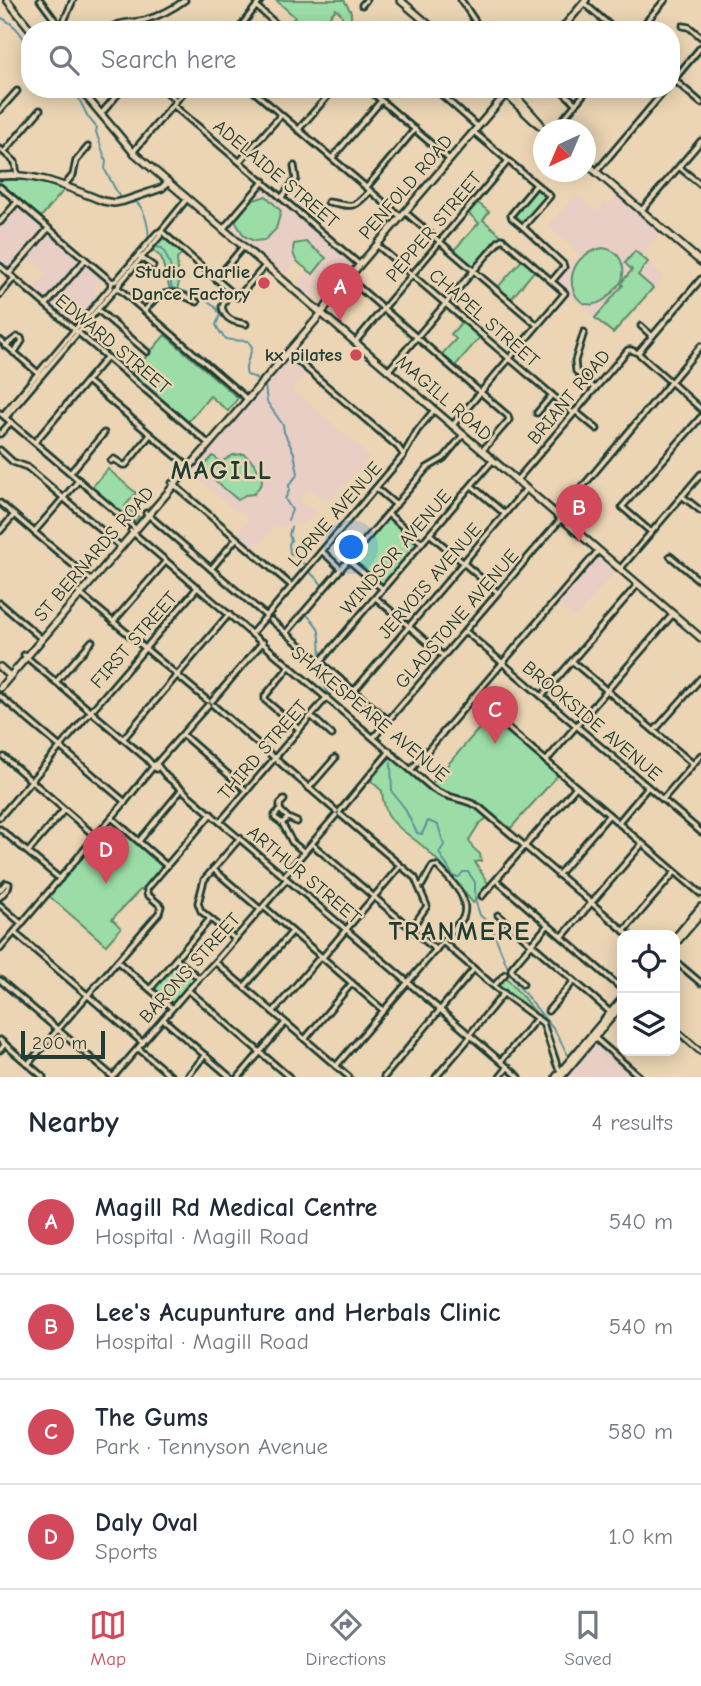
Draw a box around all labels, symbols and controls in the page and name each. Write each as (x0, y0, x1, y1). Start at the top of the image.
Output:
search box (21, 21, 680, 98)
icon: search (45, 41, 83, 79)
text: Search here (101, 45, 236, 75)
street label: ADELAIDE STREET (209, 115, 343, 233)
north arrow (533, 119, 596, 182)
street label: PENFOLD ROAD (355, 130, 458, 244)
street label: PEPPER STREET (382, 167, 487, 287)
place label: Studio Charlie Dance Factory (132, 261, 250, 305)
pin: A (317, 263, 363, 321)
street label: CHAPEL STREET (424, 264, 544, 372)
marker: Studio Charlie Dance Factory (256, 275, 272, 291)
street label: EDWARD STREET (51, 289, 175, 399)
place label: kx pilates (265, 344, 342, 366)
street label: BRIANT ROAD (523, 345, 615, 449)
marker: kx pilates (348, 347, 364, 363)
street label: MAGILL ROAD (392, 350, 496, 446)
district label: MAGILL (171, 456, 273, 486)
street label: LORNE AVENUE (283, 457, 387, 571)
street label: ST BERNARDS ROAD (29, 482, 159, 626)
pin: B (556, 484, 602, 542)
street label: WINDSOR AVENUE (336, 485, 456, 619)
street label: JERVOIS AVENUE (374, 519, 486, 643)
your location (334, 530, 368, 564)
street label: GLADSTONE AVENUE (391, 545, 523, 693)
street label: FIRST STREET (86, 587, 182, 693)
street label: SHAKESPEARE AVENUE (287, 642, 453, 786)
street label: BROOKSIDE AVENUE (518, 656, 666, 786)
pin: C (472, 686, 518, 744)
street label: THIRD STREET (214, 695, 312, 804)
street label: ARTHUR STREET (243, 821, 365, 929)
pin: D (83, 826, 129, 884)
street label: BARONS STREET (135, 908, 245, 1027)
district label: TRANMERE (388, 917, 532, 947)
map controls (617, 930, 680, 1056)
button: locate (617, 930, 680, 993)
button: layers (617, 993, 680, 1056)
scale bar (21, 1028, 105, 1060)
text: 200 m (32, 1032, 87, 1054)
text: Nearby (28, 1105, 119, 1140)
text: 4 results (591, 1109, 673, 1136)
text: Magill Rd Medical Centre (95, 1193, 377, 1223)
text: A (45, 1208, 57, 1235)
text: 540 m (609, 1208, 673, 1235)
text: Hospital · Magill Road (95, 1223, 309, 1250)
text: Lee's Acupunture and Herbals Clinic (95, 1298, 500, 1328)
text: B (44, 1313, 58, 1340)
text: 540 m (609, 1313, 673, 1340)
text: Hospital · Magill Road (95, 1328, 309, 1355)
text: The Gums (95, 1403, 208, 1433)
text: C (44, 1418, 58, 1445)
text: 580 m (608, 1418, 673, 1445)
text: Park · Tennyson Avenue (95, 1433, 328, 1460)
text: Daly Oval (95, 1508, 198, 1538)
text: D (44, 1523, 58, 1550)
text: 1.0 km (609, 1523, 673, 1550)
text: Sports (95, 1538, 157, 1565)
tab: Map (89, 1606, 127, 1670)
tab: Directions (306, 1606, 386, 1670)
tab: Saved (564, 1606, 612, 1670)

